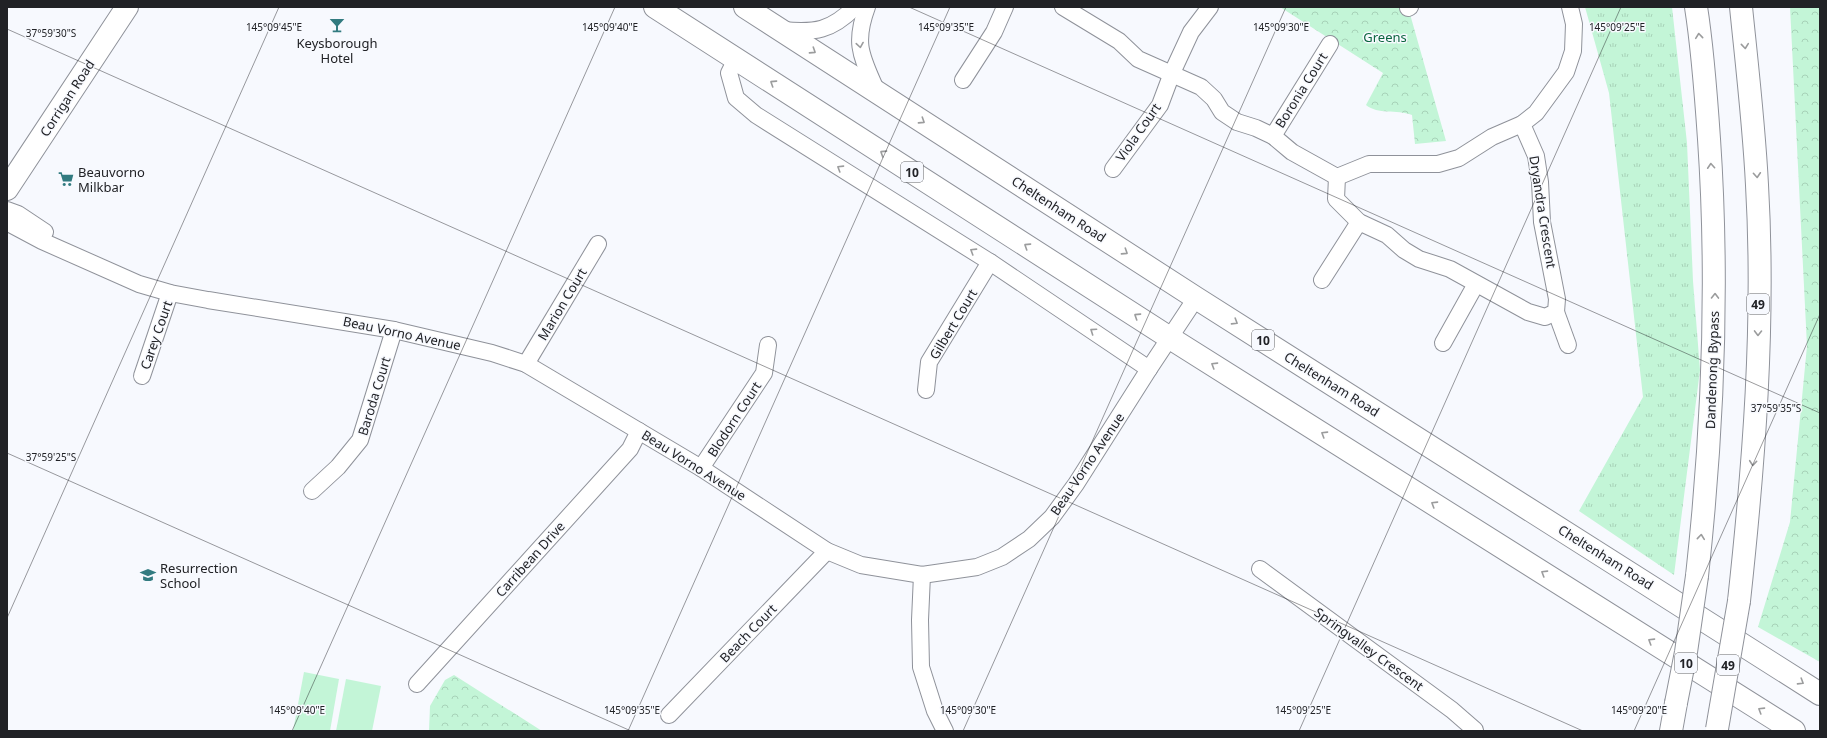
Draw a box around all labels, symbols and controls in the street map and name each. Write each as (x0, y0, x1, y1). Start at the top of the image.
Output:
bar icon: Keysborough Hotel (328, 16, 346, 34)
text: 145°09'45"E (246, 20, 302, 34)
text: 145°09'40"E (582, 20, 638, 34)
text: 145°09'35"E (918, 20, 974, 34)
text: 145°09'30"E (1253, 20, 1309, 34)
text: 145°09'25"E (1589, 20, 1645, 34)
text: 37°59'30"S (26, 26, 77, 40)
park label: Greens (1363, 28, 1407, 46)
one-way arrow (1695, 33, 1704, 39)
place label: Keysborough Hotel (297, 34, 377, 67)
one-way arrow (855, 42, 864, 48)
one-way arrow (1740, 43, 1749, 49)
one-way arrow (809, 46, 816, 54)
street label: Boronia Court (1271, 49, 1331, 131)
street label: Corrigan Road (35, 56, 99, 140)
one-way arrow (770, 80, 777, 88)
street label: Viola Court (1111, 99, 1165, 165)
one-way arrow (918, 116, 925, 124)
one-way arrow (880, 150, 887, 158)
street label: Dryandra Crescent (1525, 154, 1561, 270)
road number: 10 (901, 162, 923, 182)
place label: Beauvorno Milkbar (78, 163, 145, 196)
one-way arrow (1706, 163, 1715, 169)
one-way arrow (837, 165, 844, 172)
supermarket icon: Beauvorno Milkbar (57, 170, 75, 188)
street label: Cheltenham Road (1008, 172, 1110, 246)
one-way arrow (1752, 172, 1761, 178)
one-way arrow (1025, 244, 1032, 251)
one-way arrow (1121, 247, 1128, 254)
one-way arrow (970, 249, 977, 256)
street label: Marion Court (533, 264, 591, 343)
street label: Gilbert Court (925, 285, 981, 363)
one-way arrow (1711, 293, 1719, 299)
road number: 49 (1747, 294, 1769, 314)
street label: Carey Court (136, 298, 176, 372)
street label: Dandenong Bypass (1701, 311, 1723, 429)
street label: Beau Vorno Avenue (341, 312, 463, 354)
one-way arrow (1134, 314, 1141, 321)
one-way arrow (1231, 318, 1238, 325)
one-way arrow (1090, 328, 1097, 336)
road number: 10 (1252, 330, 1274, 350)
one-way arrow (1754, 330, 1762, 336)
street label: Cheltenham Road (1281, 347, 1383, 421)
street label: Baroda Court (353, 354, 395, 438)
one-way arrow (1211, 363, 1218, 370)
street label: Blodorn Court (703, 378, 765, 460)
text: 37°59'35"S (1751, 401, 1802, 415)
street label: Beau Vorno Avenue (1046, 409, 1128, 519)
street label: Beau Vorno Avenue (638, 426, 750, 504)
one-way arrow (1321, 432, 1328, 439)
text: 37°59'25"S (26, 450, 77, 464)
one-way arrow (1749, 460, 1758, 466)
one-way arrow (1431, 501, 1438, 508)
street label: Carribean Drive (491, 517, 569, 601)
street label: Cheltenham Road (1555, 520, 1657, 594)
one-way arrow (1696, 534, 1705, 540)
place label: Resurrection School (160, 559, 238, 592)
school or university icon: Resurrection School (139, 566, 157, 584)
one-way arrow (1541, 570, 1548, 578)
street label: Beach Court (716, 600, 781, 666)
street label: Springvalley Crescent (1311, 603, 1427, 695)
one-way arrow (1648, 638, 1655, 646)
road number: 10 (1675, 653, 1697, 673)
road number: 49 (1717, 655, 1739, 675)
one-way arrow (1797, 677, 1804, 684)
text: 145°09'40"E (269, 703, 325, 717)
text: 145°09'35"E (604, 703, 660, 717)
text: 145°09'30"E (940, 703, 996, 717)
text: 145°09'25"E (1275, 703, 1331, 717)
text: 145°09'20"E (1611, 703, 1667, 717)
one-way arrow (1758, 708, 1765, 715)

